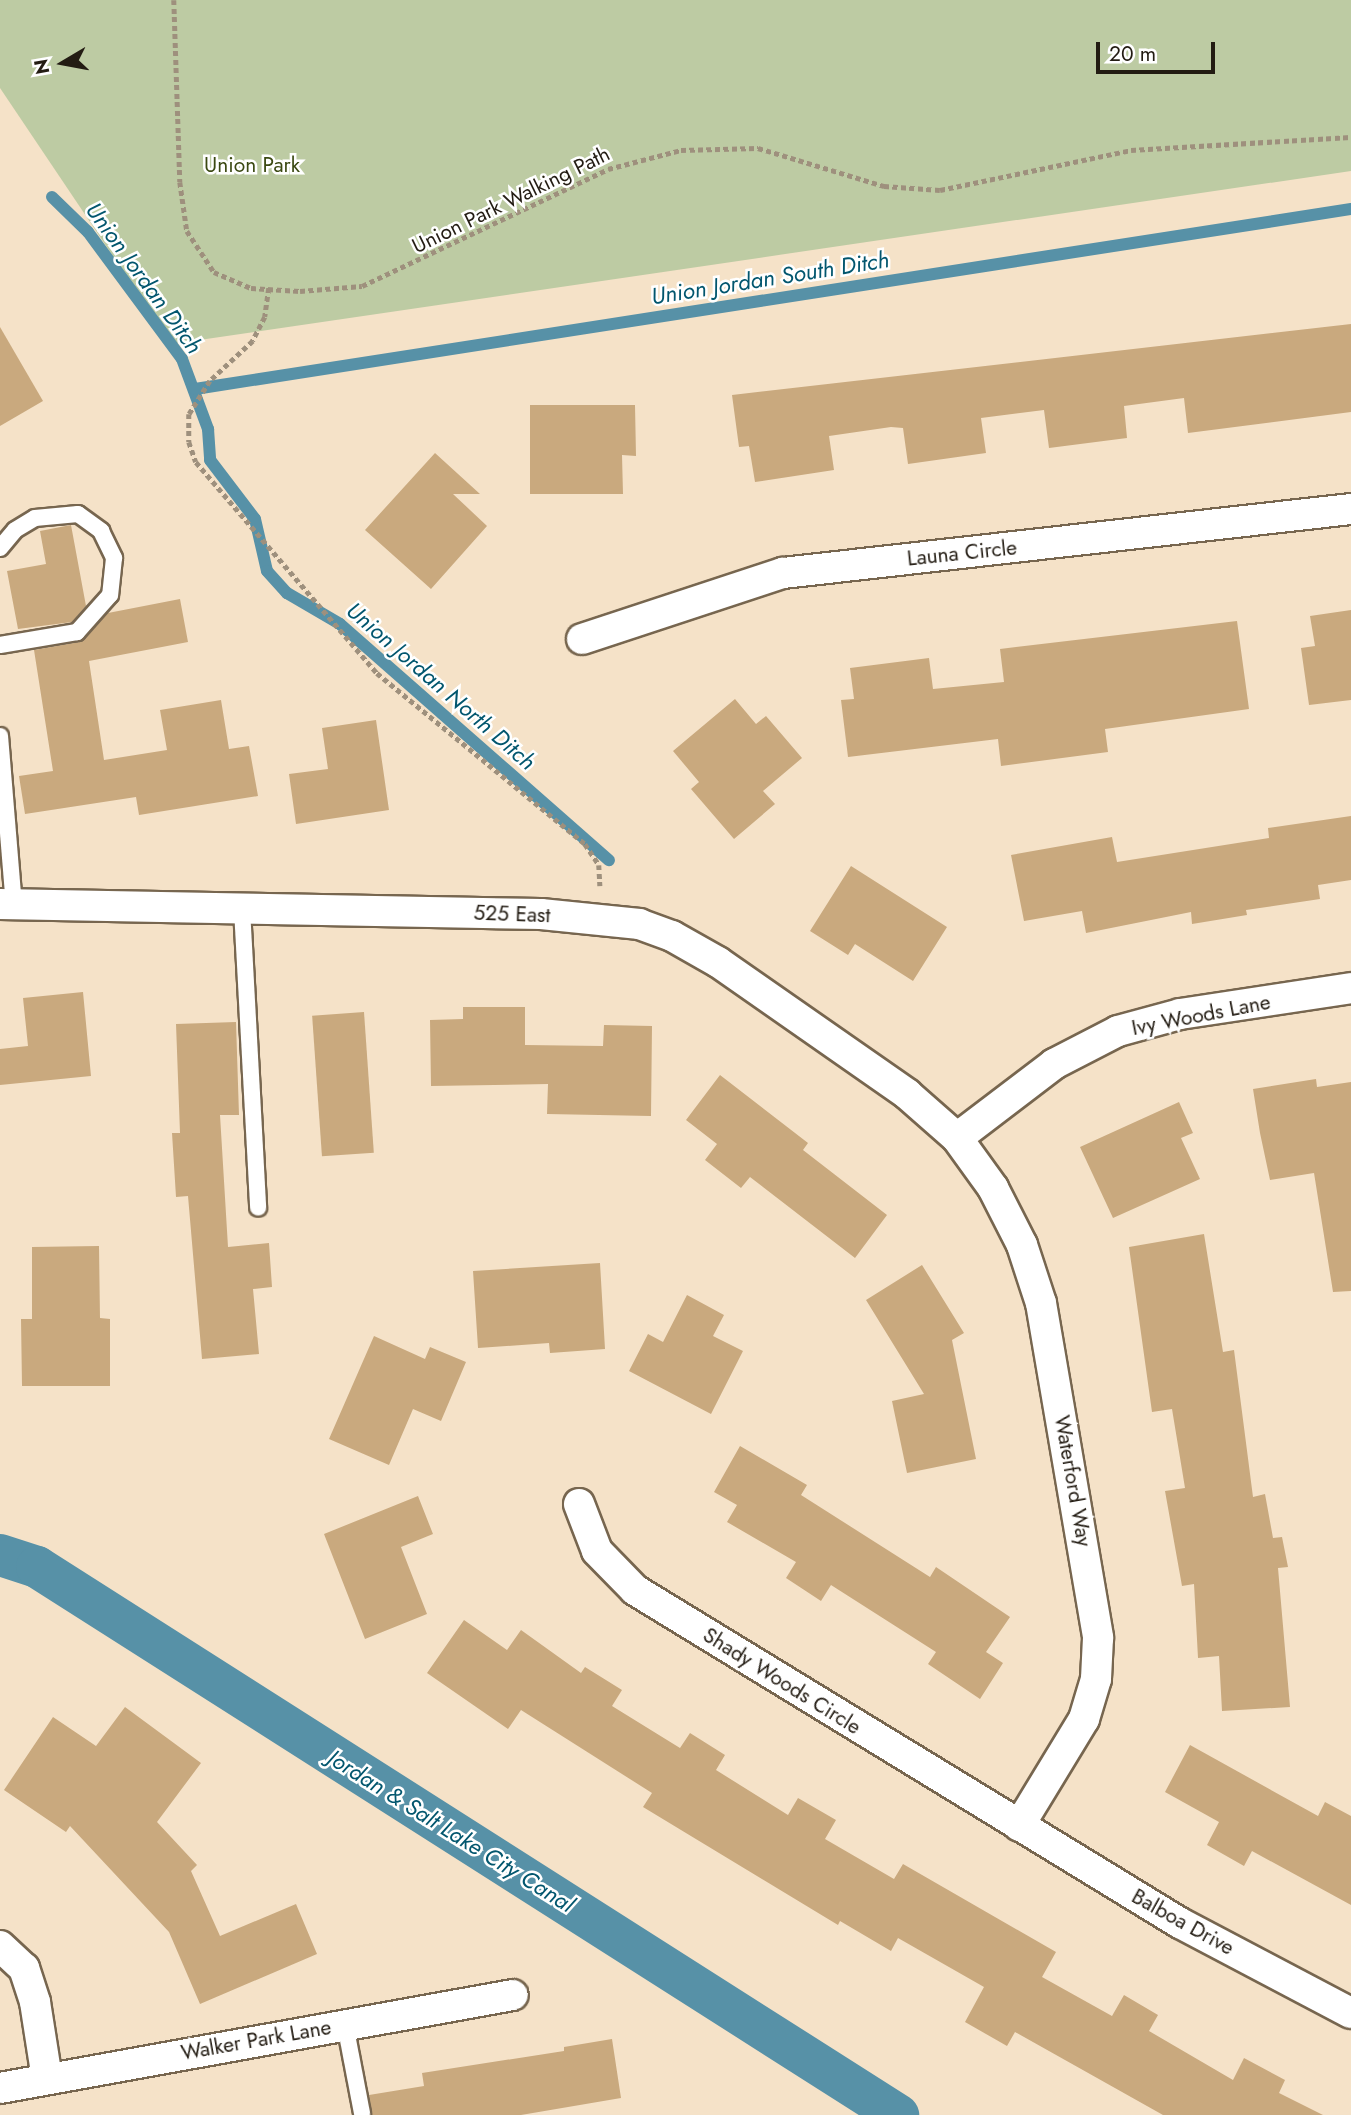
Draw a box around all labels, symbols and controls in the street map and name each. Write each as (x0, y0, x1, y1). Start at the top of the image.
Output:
north arrow (28, 28, 98, 98)
scale bar (1099, 28, 1218, 72)
text: 20 m (1109, 39, 1156, 69)
text: N (27, 57, 56, 77)
street label: Union Park Walking Path (408, 141, 614, 259)
park label: Union Park (204, 152, 300, 178)
water label: Union Jordan Ditch (80, 197, 208, 359)
water label: Union Jordan South Ditch (649, 246, 891, 310)
street label: Launa Circle (906, 535, 1018, 571)
water label: Union Jordan North Ditch (341, 596, 541, 776)
street label: 525 East (473, 900, 551, 928)
street label: Ivy Woods Lane (1130, 989, 1272, 1041)
street label: Waterford Way (1049, 1413, 1097, 1549)
street label: Shady Woods Circle (698, 1622, 866, 1740)
water label: Jordan & Salt Lake City Canal (323, 1744, 579, 1918)
street label: Balboa Drive (1127, 1884, 1239, 1960)
street label: Walker Park Lane (179, 2014, 333, 2066)

